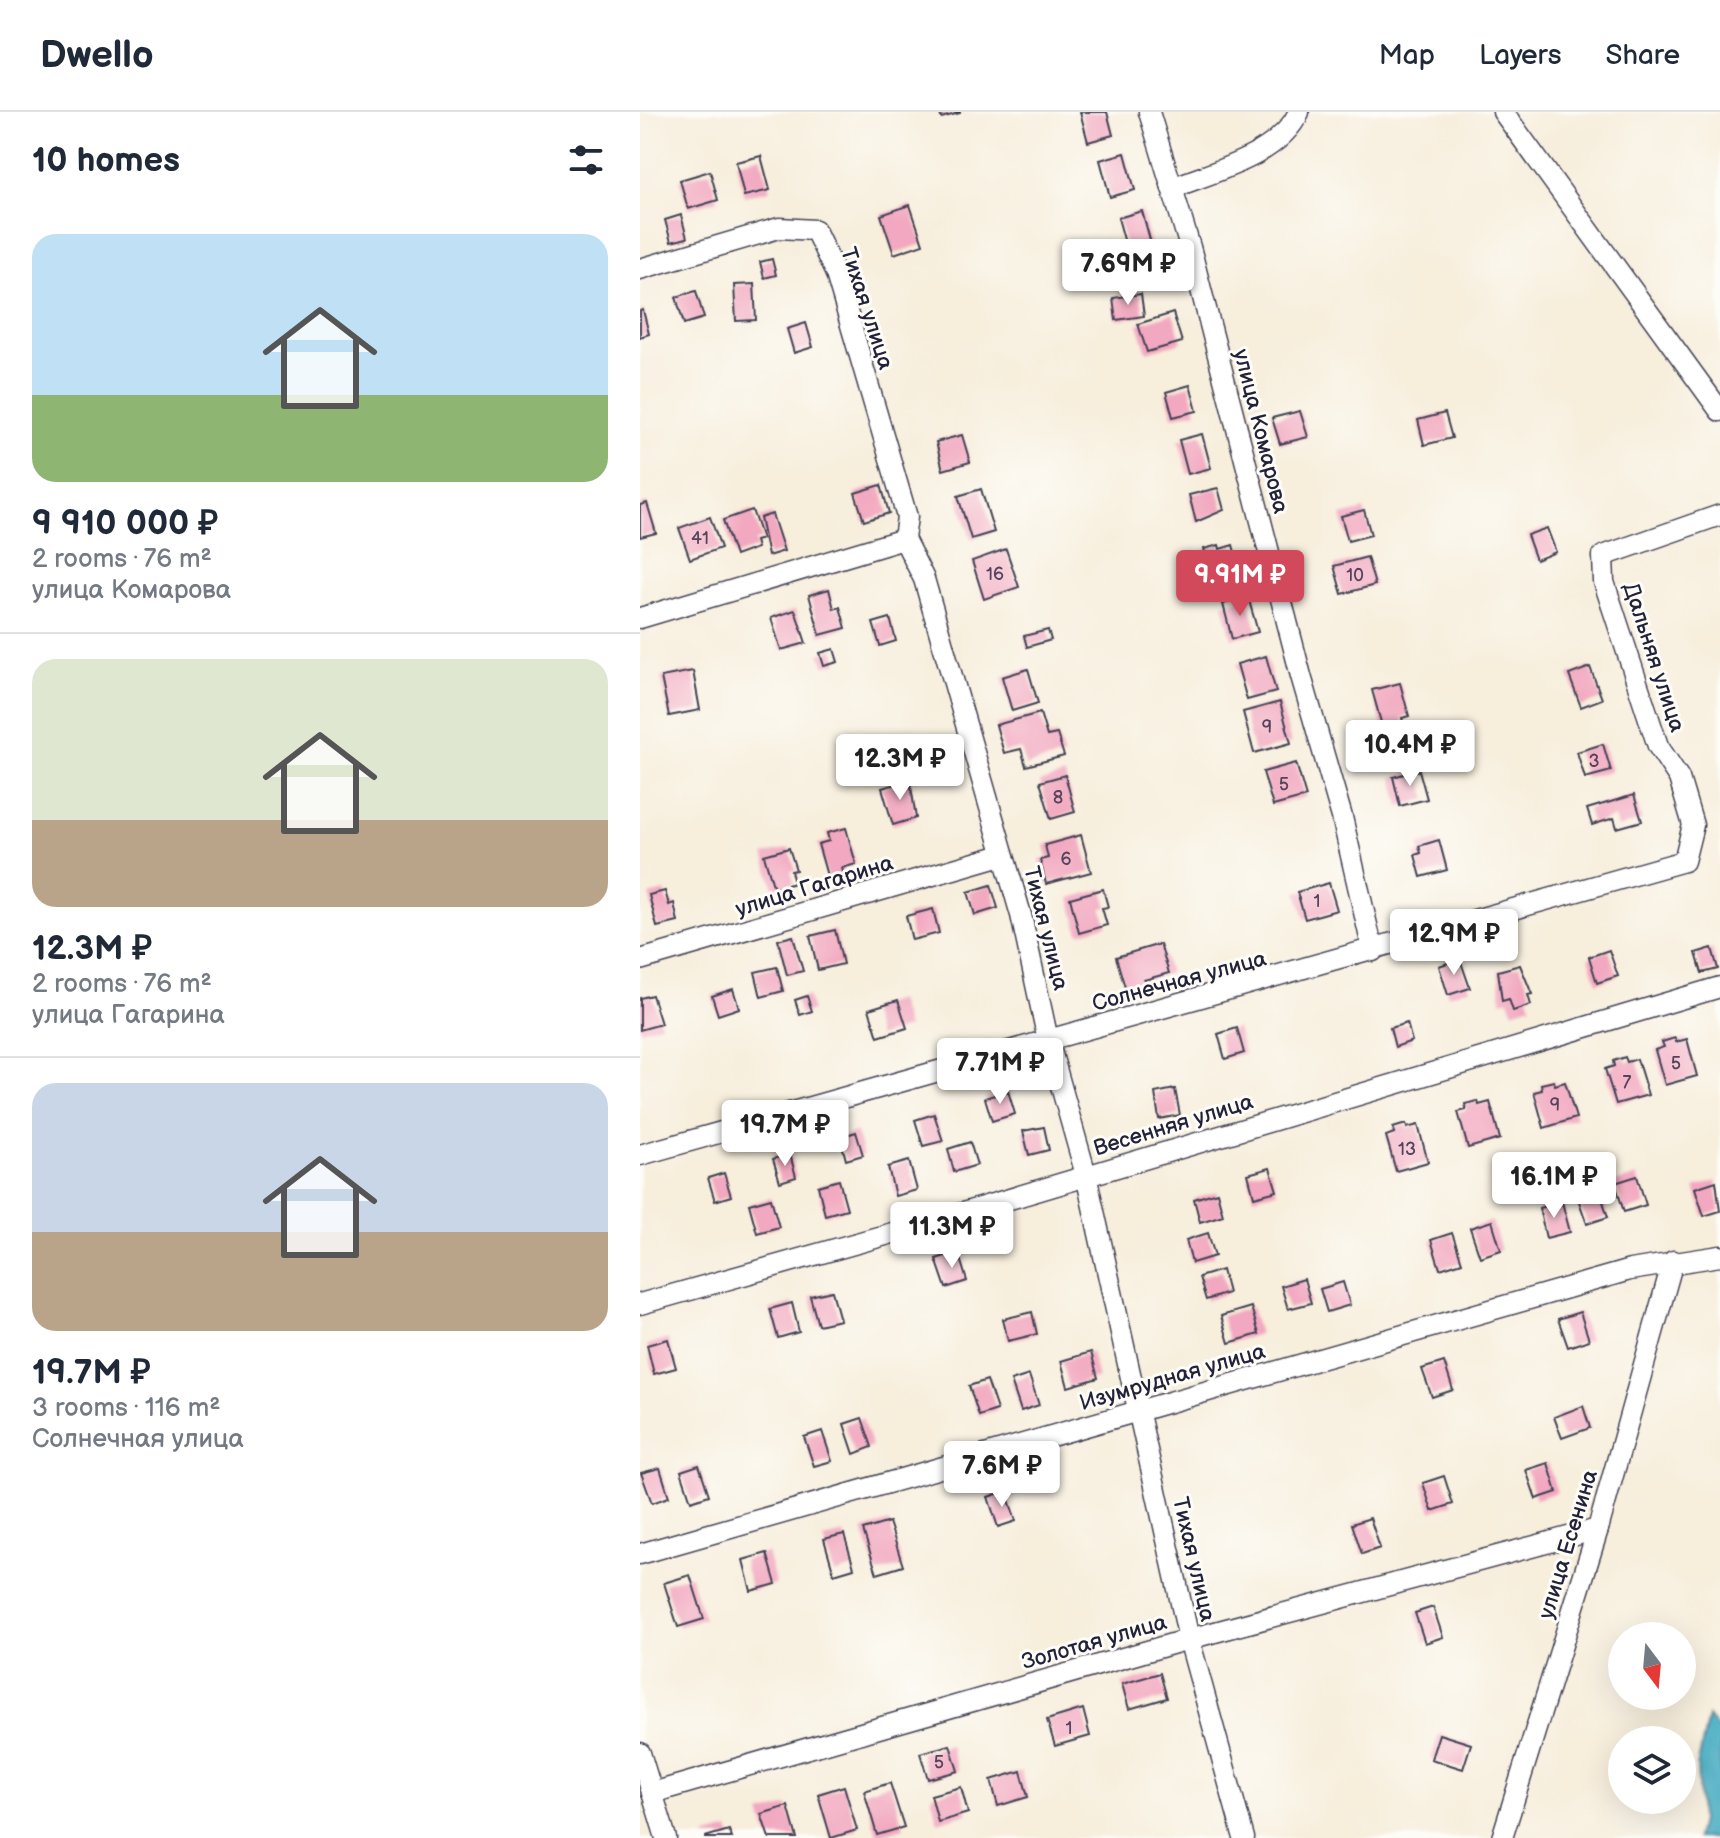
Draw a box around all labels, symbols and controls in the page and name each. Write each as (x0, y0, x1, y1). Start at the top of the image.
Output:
text: Dwello (40, 33, 154, 78)
text: Map (1379, 39, 1435, 72)
text: Layers (1479, 39, 1562, 72)
text: Share (1606, 39, 1680, 72)
icon: filters (564, 138, 608, 182)
text: 10 homes (32, 140, 180, 181)
pin: 7.69M ₽ (1054, 239, 1202, 307)
street label: Тихая улица (834, 244, 899, 373)
text: 7.69M ₽ (1080, 249, 1176, 280)
icon: home (248, 286, 392, 430)
street label: улица Комарова (1227, 346, 1294, 516)
text: 9 910 000 ₽ (32, 503, 218, 544)
house number: 41 (691, 528, 709, 549)
text: 2 rooms · 76 m² (32, 544, 212, 575)
pin: 9.91M ₽ (1166, 550, 1314, 618)
text: 9.91M ₽ (1194, 560, 1286, 591)
house number: 16 (986, 564, 1004, 585)
house number: 10 (1346, 565, 1364, 586)
text: улица Комарова (32, 575, 231, 606)
street label: Дальняя улица (1617, 579, 1690, 736)
icon: home (248, 711, 392, 855)
house number: 9 (1262, 717, 1272, 738)
pin: 10.4M ₽ (1336, 720, 1484, 788)
text: 10.4M ₽ (1364, 730, 1456, 761)
pin: 12.3M ₽ (826, 734, 974, 802)
text: 12.3M ₽ (854, 744, 946, 775)
house number: 3 (1588, 751, 1600, 772)
house number: 5 (1279, 774, 1289, 795)
house number: 8 (1053, 787, 1063, 808)
house number: 6 (1061, 849, 1072, 870)
street label: улица Гагарина (732, 850, 896, 923)
street label: Тихая улица (1017, 864, 1074, 993)
house number: 1 (1314, 891, 1320, 912)
pin: 12.9M ₽ (1380, 909, 1528, 977)
text: 12.9M ₽ (1408, 919, 1500, 950)
text: 12.3M ₽ (32, 928, 152, 969)
street label: Солнечная улица (1089, 945, 1269, 1018)
text: 2 rooms · 76 m² (32, 969, 212, 1000)
text: улица Гагарина (32, 1000, 225, 1031)
pin: 7.71M ₽ (926, 1038, 1074, 1106)
text: 7.71M ₽ (955, 1048, 1045, 1079)
house number: 5 (1671, 1053, 1681, 1074)
house number: 7 (1623, 1072, 1632, 1093)
street label: Весенняя улица (1090, 1088, 1256, 1163)
house number: 9 (1550, 1095, 1560, 1116)
pin: 19.7M ₽ (711, 1100, 859, 1168)
text: 19.7M ₽ (740, 1110, 830, 1141)
icon: home (248, 1135, 392, 1279)
house number: 13 (1398, 1139, 1416, 1160)
pin: 16.1M ₽ (1480, 1152, 1628, 1220)
text: 16.1M ₽ (1510, 1162, 1598, 1193)
pin: 11.3M ₽ (878, 1202, 1026, 1270)
text: 11.3M ₽ (908, 1212, 996, 1243)
street label: Изумрудная улица (1076, 1338, 1268, 1417)
text: 19.7M ₽ (32, 1352, 151, 1393)
text: 3 rooms · 116 m² (32, 1393, 221, 1424)
text: Солнечная улица (32, 1424, 244, 1455)
pin: 7.6M ₽ (937, 1441, 1067, 1509)
text: 7.6M ₽ (962, 1451, 1042, 1482)
street label: улица Есенина (1533, 1467, 1604, 1622)
street label: Тихая улица (1166, 1495, 1221, 1624)
street label: Золотая улица (1019, 1609, 1170, 1676)
north arrow (1608, 1622, 1696, 1710)
map controls (1608, 1622, 1696, 1814)
house number: 1 (1066, 1718, 1072, 1739)
button: layers (1608, 1726, 1696, 1814)
house number: 5 (934, 1752, 944, 1773)

